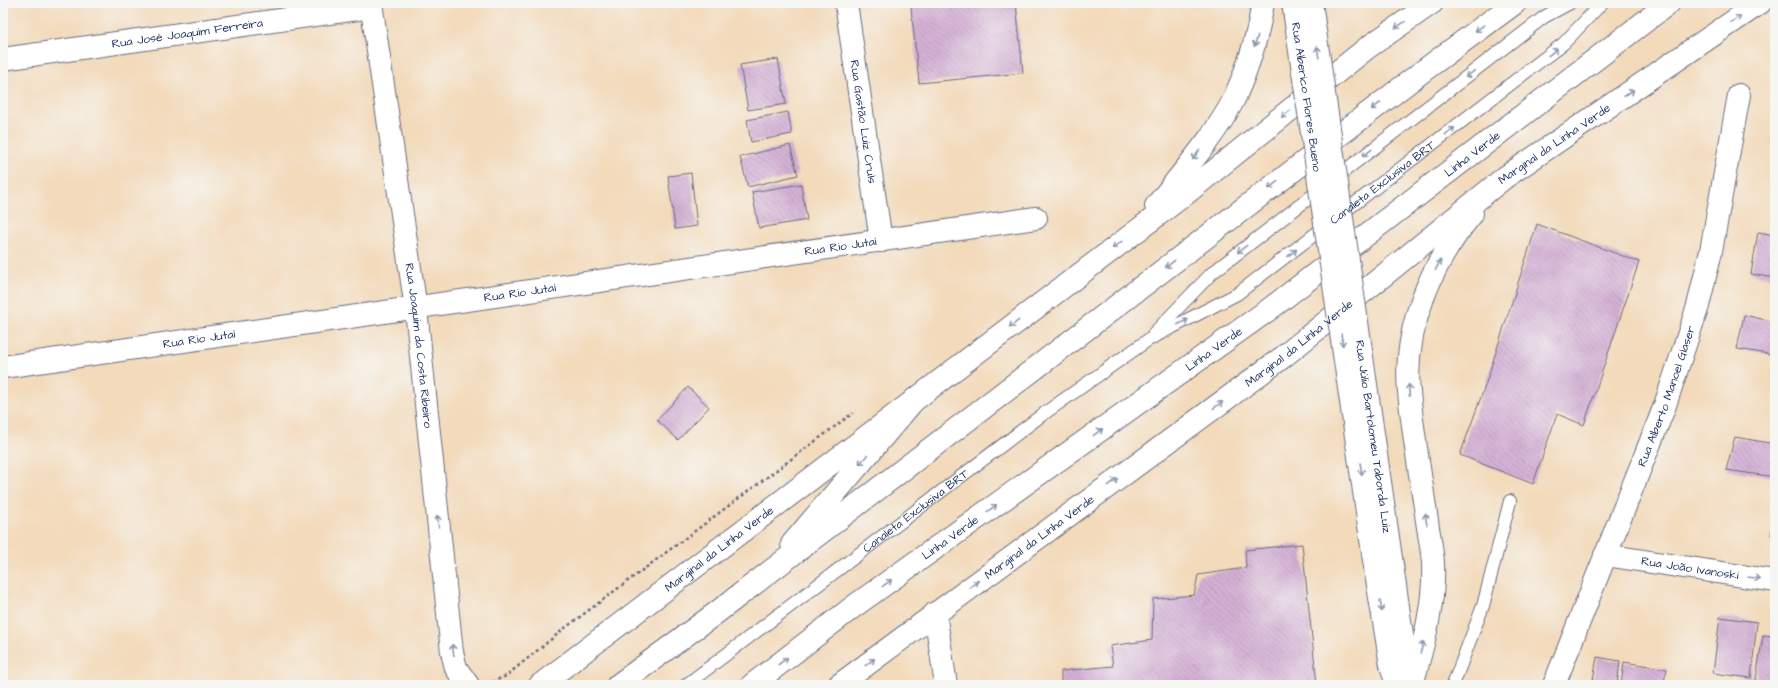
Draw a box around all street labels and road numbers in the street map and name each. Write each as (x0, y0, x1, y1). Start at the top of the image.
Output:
street label: Rua José Joaquim Ferreira (110, 14, 264, 52)
street label: Rua Alberico Flores Bueno (1287, 21, 1326, 173)
street label: Rua Gastão Luiz Cruls (846, 59, 881, 185)
street label: Marginal da Linha Verde (1494, 99, 1614, 188)
street label: Linha Verde (1441, 127, 1504, 181)
street label: Canaleta Exclusiva BRT (1326, 136, 1439, 228)
street label: Rua Rio Jutaí (803, 233, 878, 260)
street label: Rua Joaquim da Costa Ribeiro (401, 262, 437, 429)
street label: Rua Rio Jutaí (482, 279, 557, 306)
street label: Marginal da Linha Verde (1241, 295, 1357, 391)
street label: Linha Verde (1182, 323, 1246, 375)
street label: Rua Alberto Manoel Glaser (1633, 323, 1700, 469)
street label: Rua Rio Jutaí (162, 325, 236, 352)
street label: Rua Júlio Bartolomeu Taborda Luiz (1351, 339, 1396, 534)
street label: Canaleta Exclusiva BRT (859, 465, 972, 557)
street label: Marginal da Linha Verde (981, 490, 1098, 583)
street label: Marginal da Linha Verde (661, 501, 777, 596)
street label: Linha Verde (918, 511, 982, 564)
street label: Rua João Ivanoski (1640, 552, 1740, 584)

